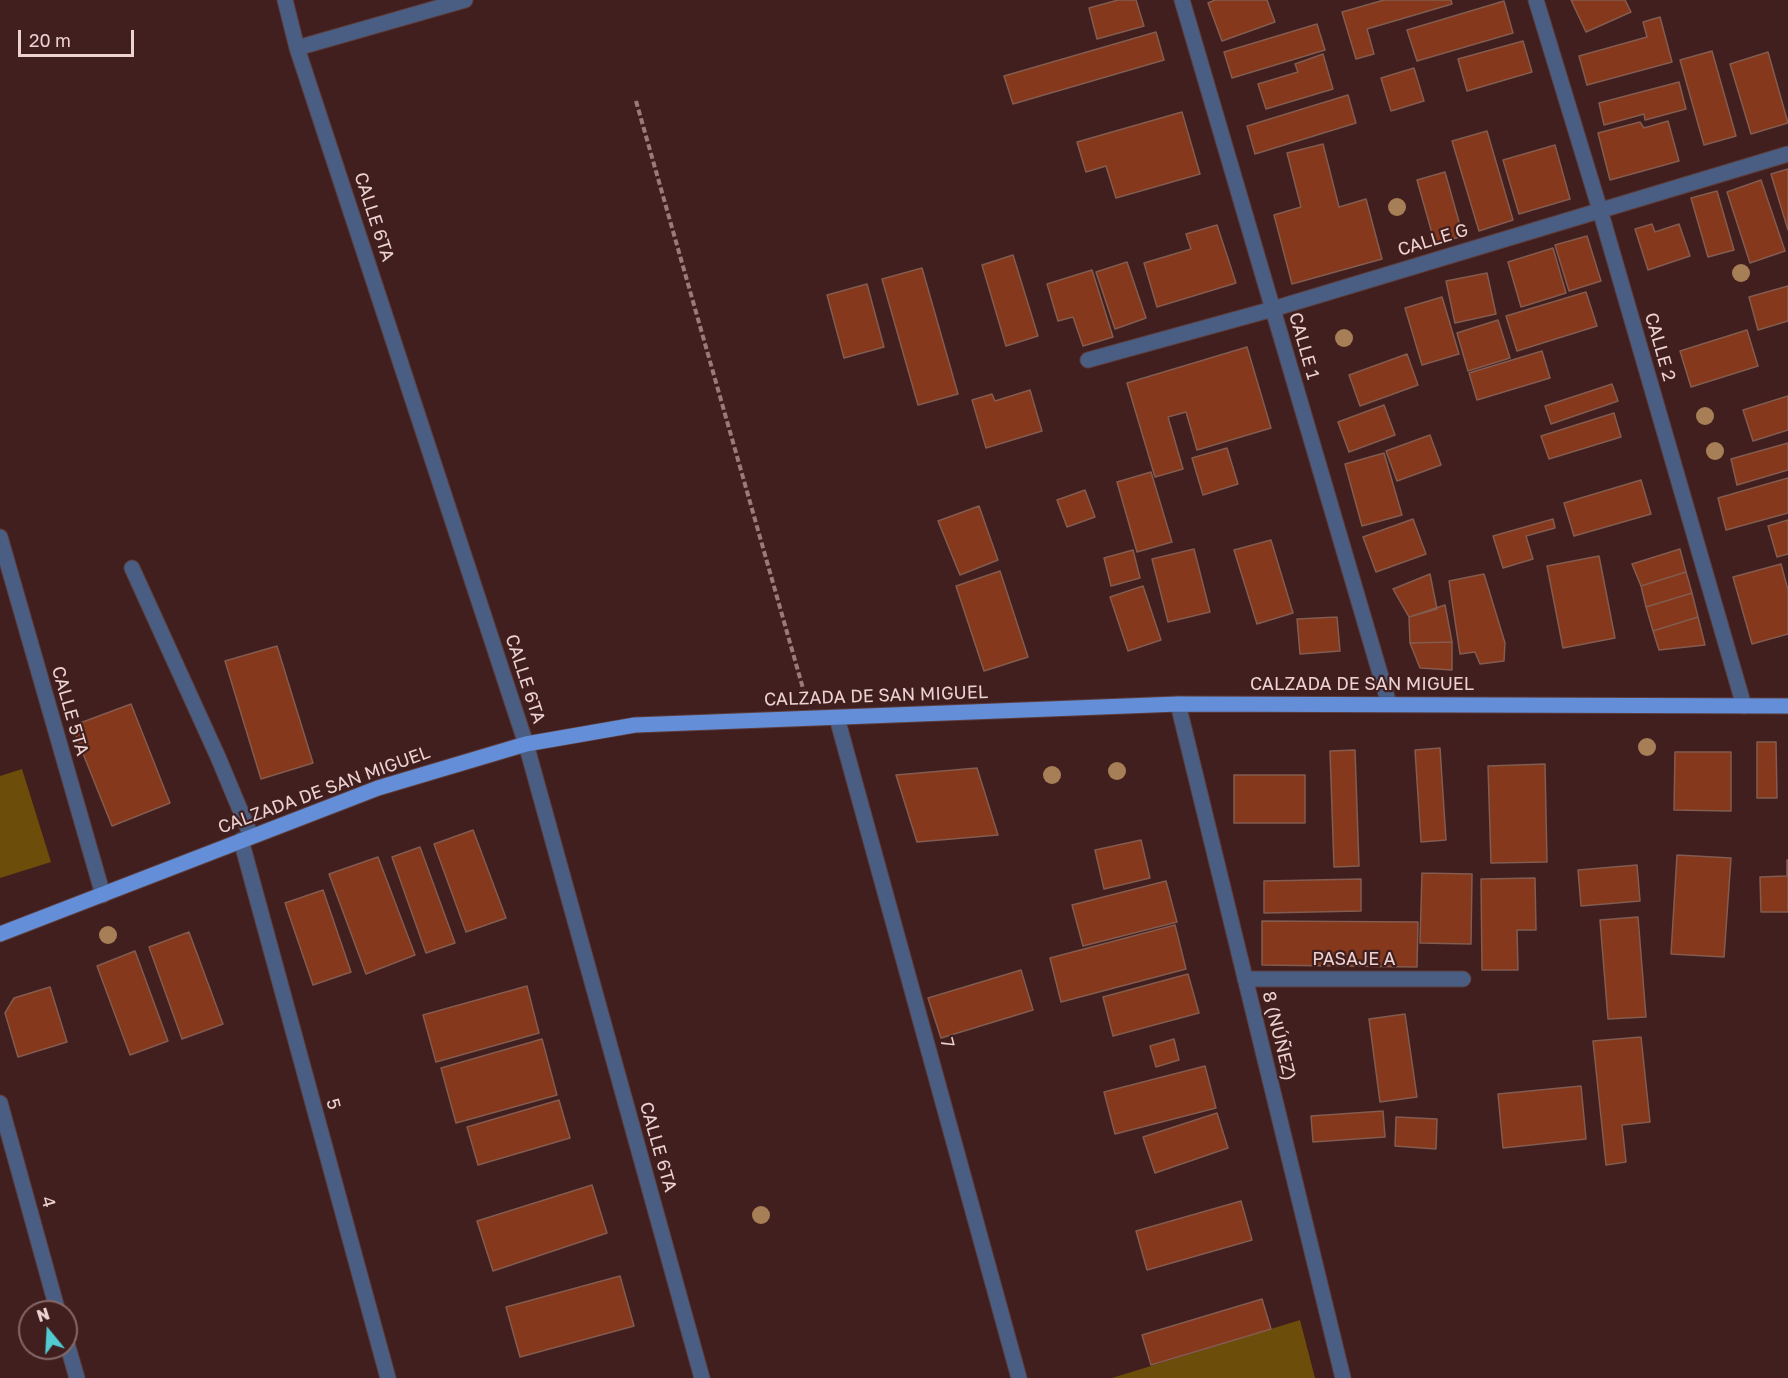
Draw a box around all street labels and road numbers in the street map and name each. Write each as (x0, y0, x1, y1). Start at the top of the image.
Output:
street label: CALLE 6TA (349, 170, 399, 264)
street label: CALLE G (1395, 219, 1471, 261)
street label: CALLE 1 (1284, 310, 1324, 382)
street label: CALLE 2 (1640, 310, 1680, 384)
street label: CALLE 6TA (500, 632, 550, 726)
street label: CALLE 5TA (47, 664, 93, 758)
street label: CALZADA DE SAN MIGUEL (1250, 673, 1474, 695)
street label: CALZADA DE SAN MIGUEL (764, 681, 988, 711)
street label: CALZADA DE SAN MIGUEL (215, 742, 433, 838)
street label: PASAJE A (1312, 948, 1396, 970)
street label: 8 (NÚÑEZ) (1257, 989, 1301, 1083)
street label: 7 (935, 1036, 959, 1050)
street label: 5 (321, 1096, 345, 1112)
street label: CALLE 6TA (635, 1100, 681, 1194)
street label: 4 (36, 1194, 60, 1210)

